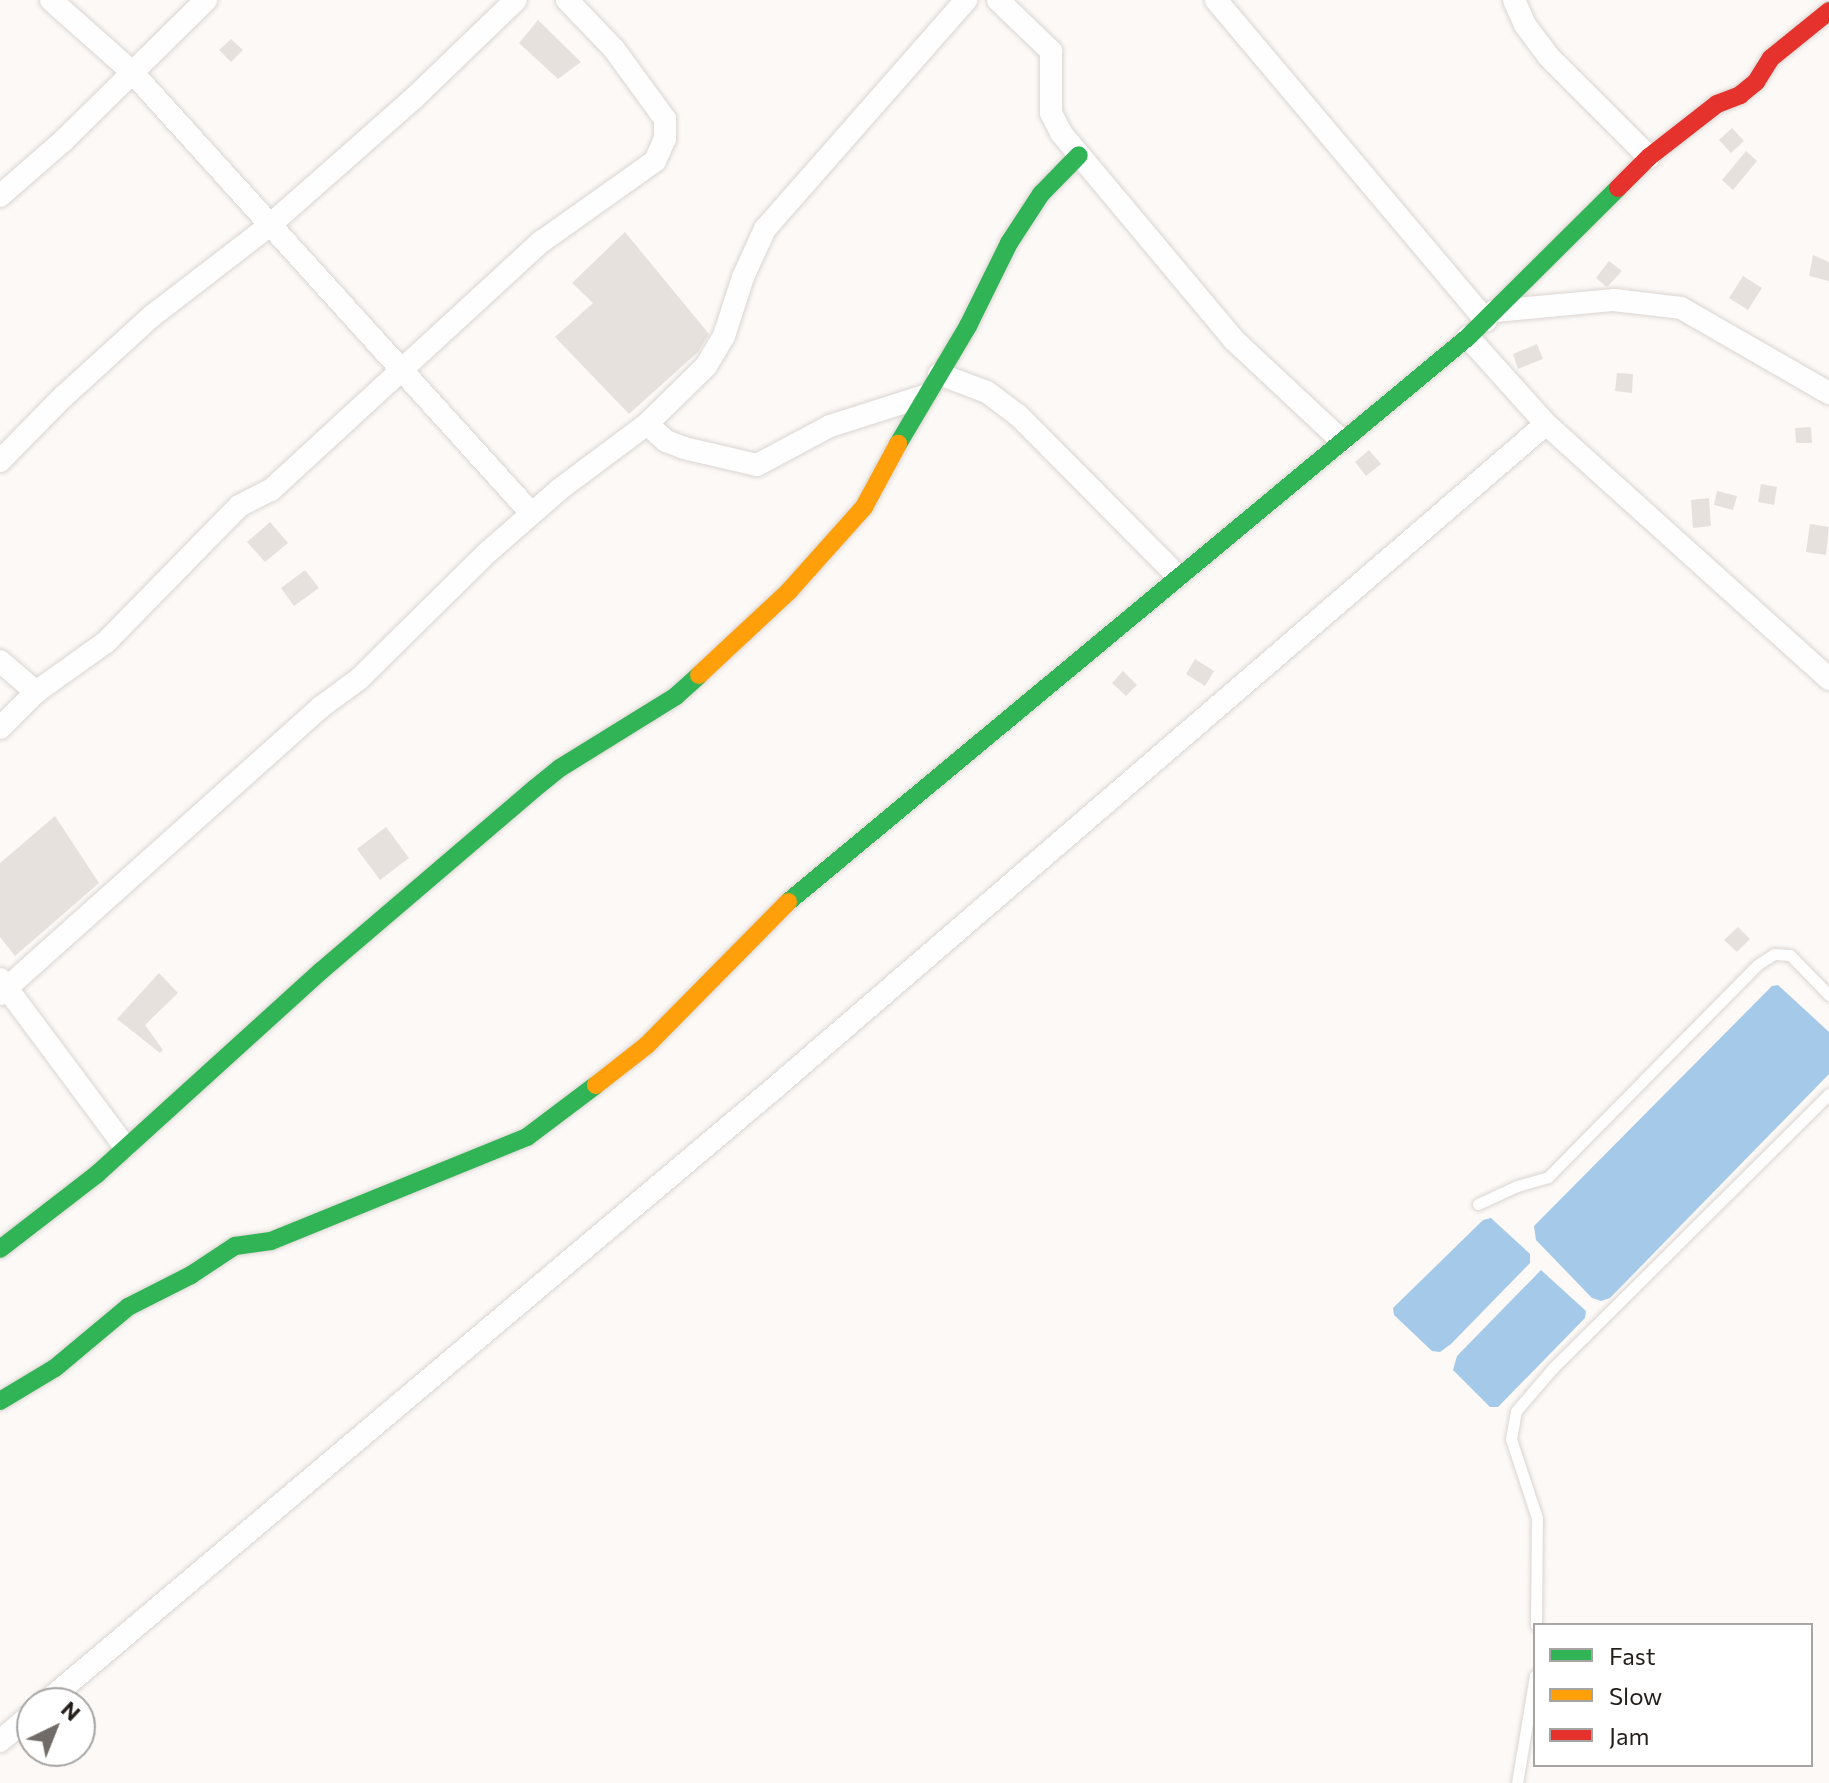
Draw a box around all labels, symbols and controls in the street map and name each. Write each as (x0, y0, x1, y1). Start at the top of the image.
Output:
legend (1533, 1623, 1813, 1767)
text: Fast (1609, 1641, 1656, 1670)
text: Slow (1609, 1681, 1662, 1710)
north arrow (16, 1687, 96, 1767)
text: N (56, 1695, 87, 1726)
text: Jam (1609, 1721, 1649, 1750)

